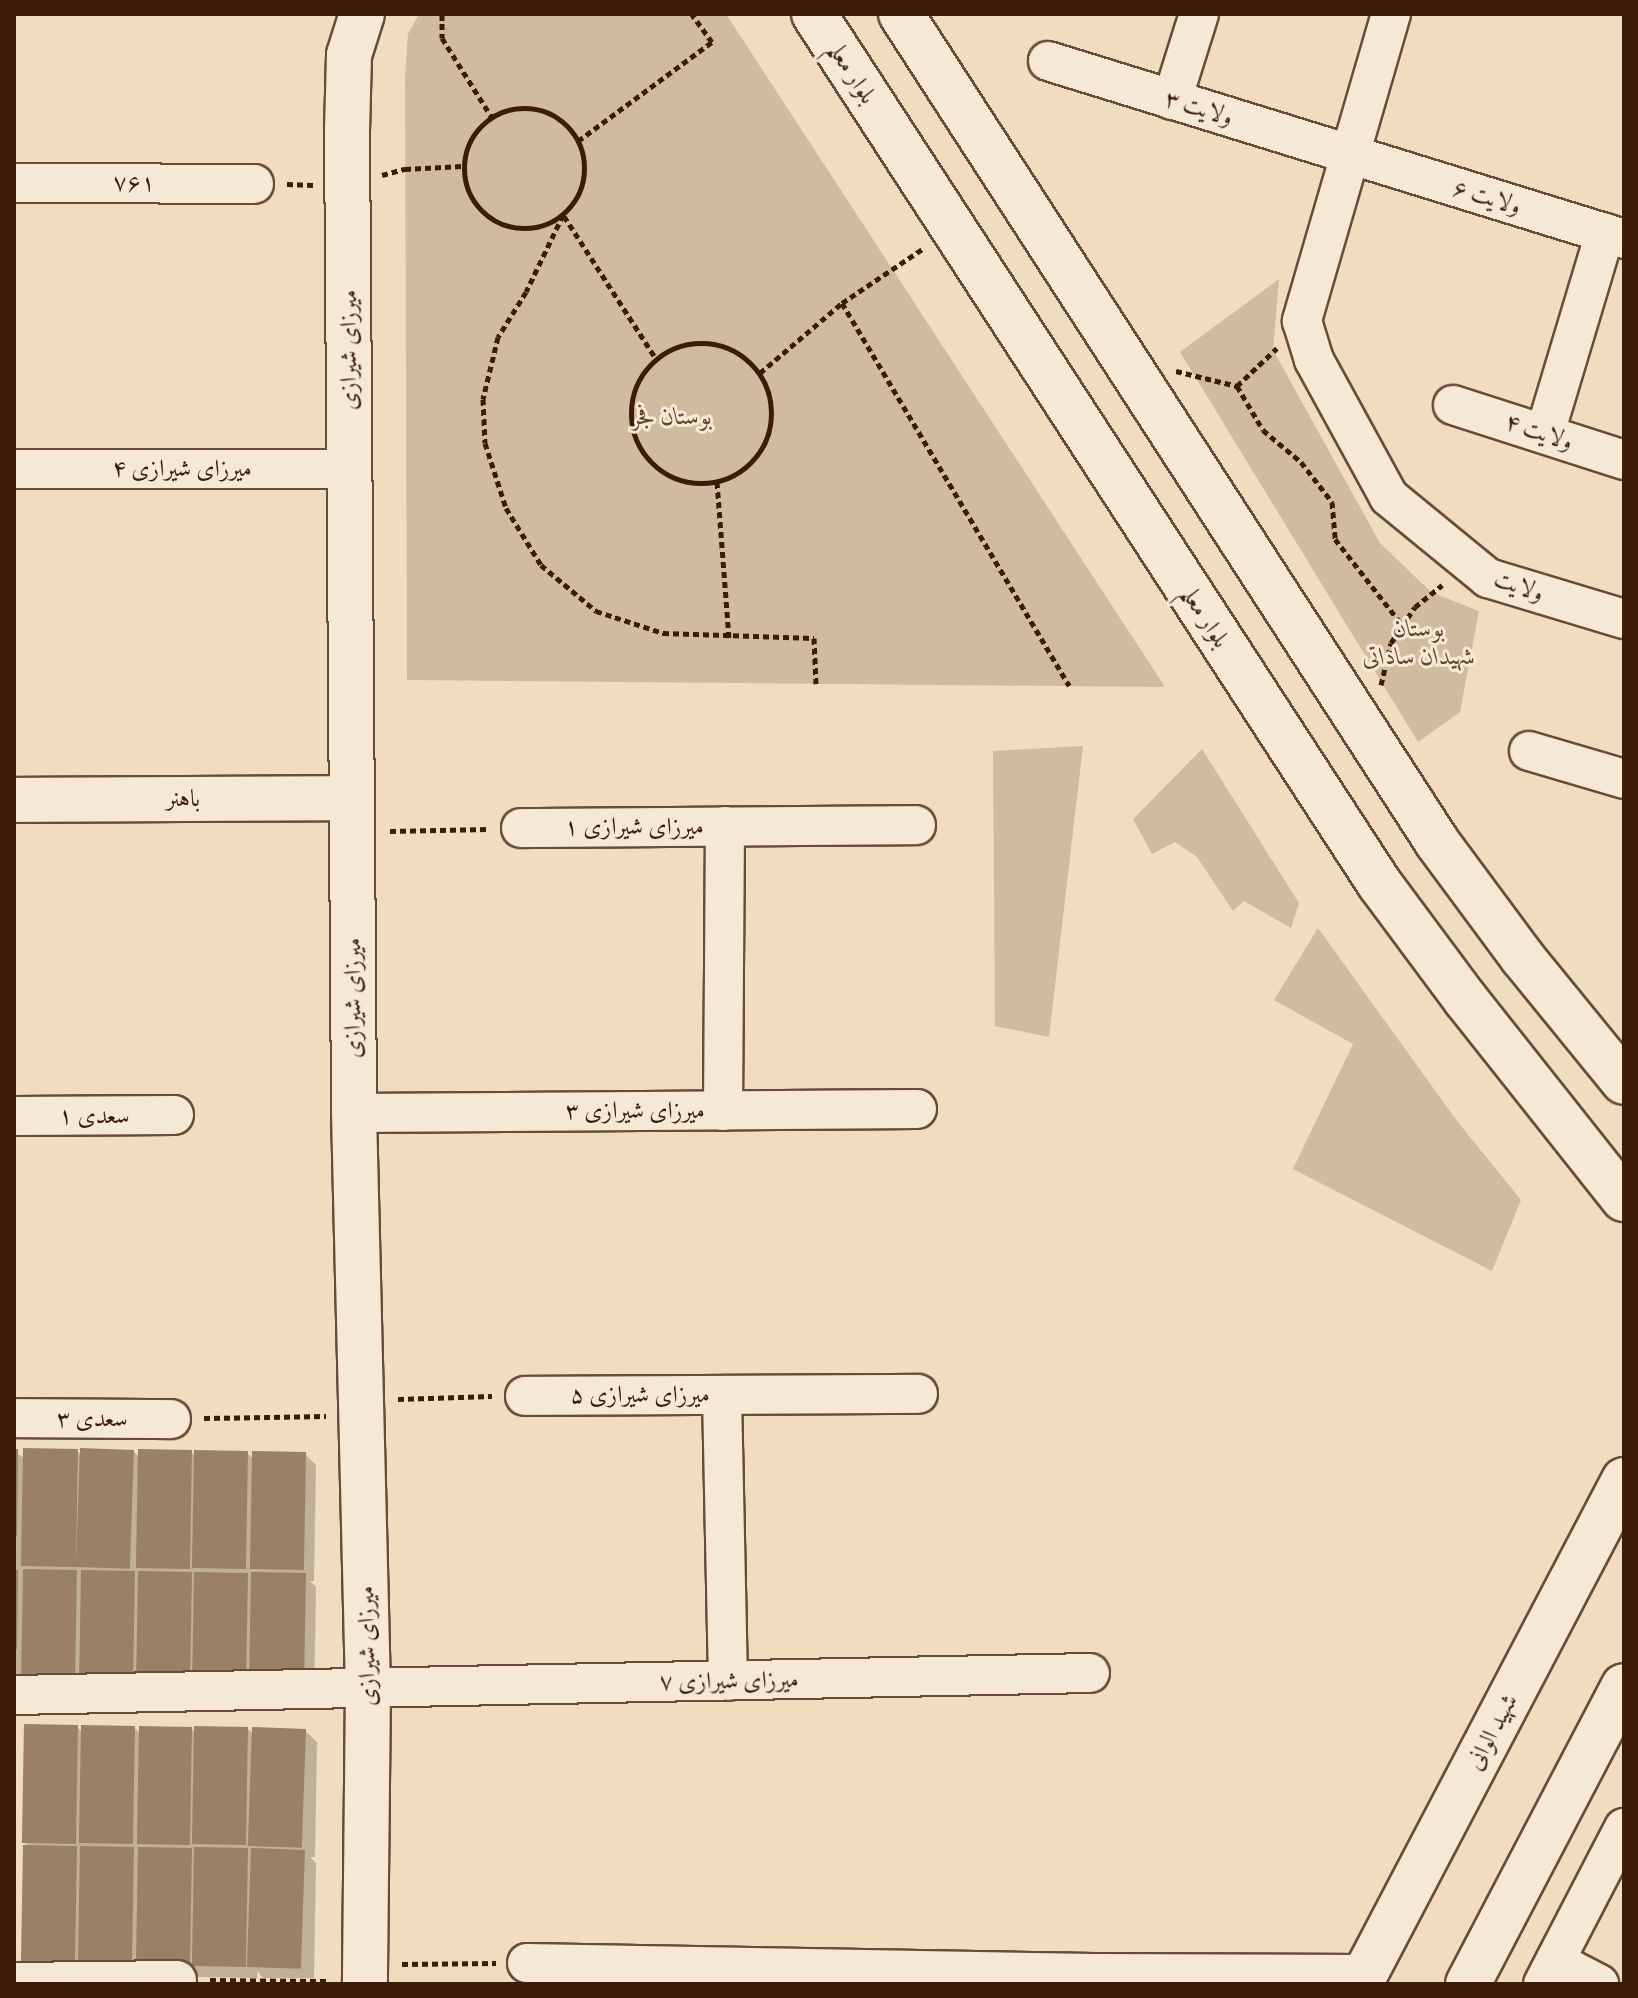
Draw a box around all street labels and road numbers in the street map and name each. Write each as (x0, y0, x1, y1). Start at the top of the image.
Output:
street label: بلوار معلم (821, 37, 883, 109)
street label: ولایت ۳ (1161, 84, 1237, 132)
street label: ۷۶۱ (113, 169, 155, 197)
street label: ولایت ۶ (1449, 173, 1525, 221)
street label: میرزای شیرازی (335, 290, 363, 410)
street label: ولایت ۴ (1501, 408, 1577, 456)
street label: میرزای شیرازی ۴ (112, 455, 252, 483)
street label: ولایت (1490, 564, 1548, 608)
street label: بلوار معلم (1174, 581, 1236, 653)
street label: باهنر (166, 785, 200, 813)
street label: میرزای شیرازی ۱ (564, 813, 704, 841)
street label: میرزای شیرازی (339, 938, 367, 1058)
street label: میرزای شیرازی ۳ (565, 1097, 705, 1125)
street label: سعدی ۱ (58, 1102, 130, 1130)
street label: میرزای شیرازی ۵ (570, 1381, 710, 1409)
street label: سعدی ۳ (56, 1405, 128, 1433)
street label: میرزای شیرازی (352, 1585, 382, 1707)
street label: میرزای شیرازی ۷ (659, 1665, 799, 1697)
street label: شهید الوانی (1460, 1689, 1524, 1775)

